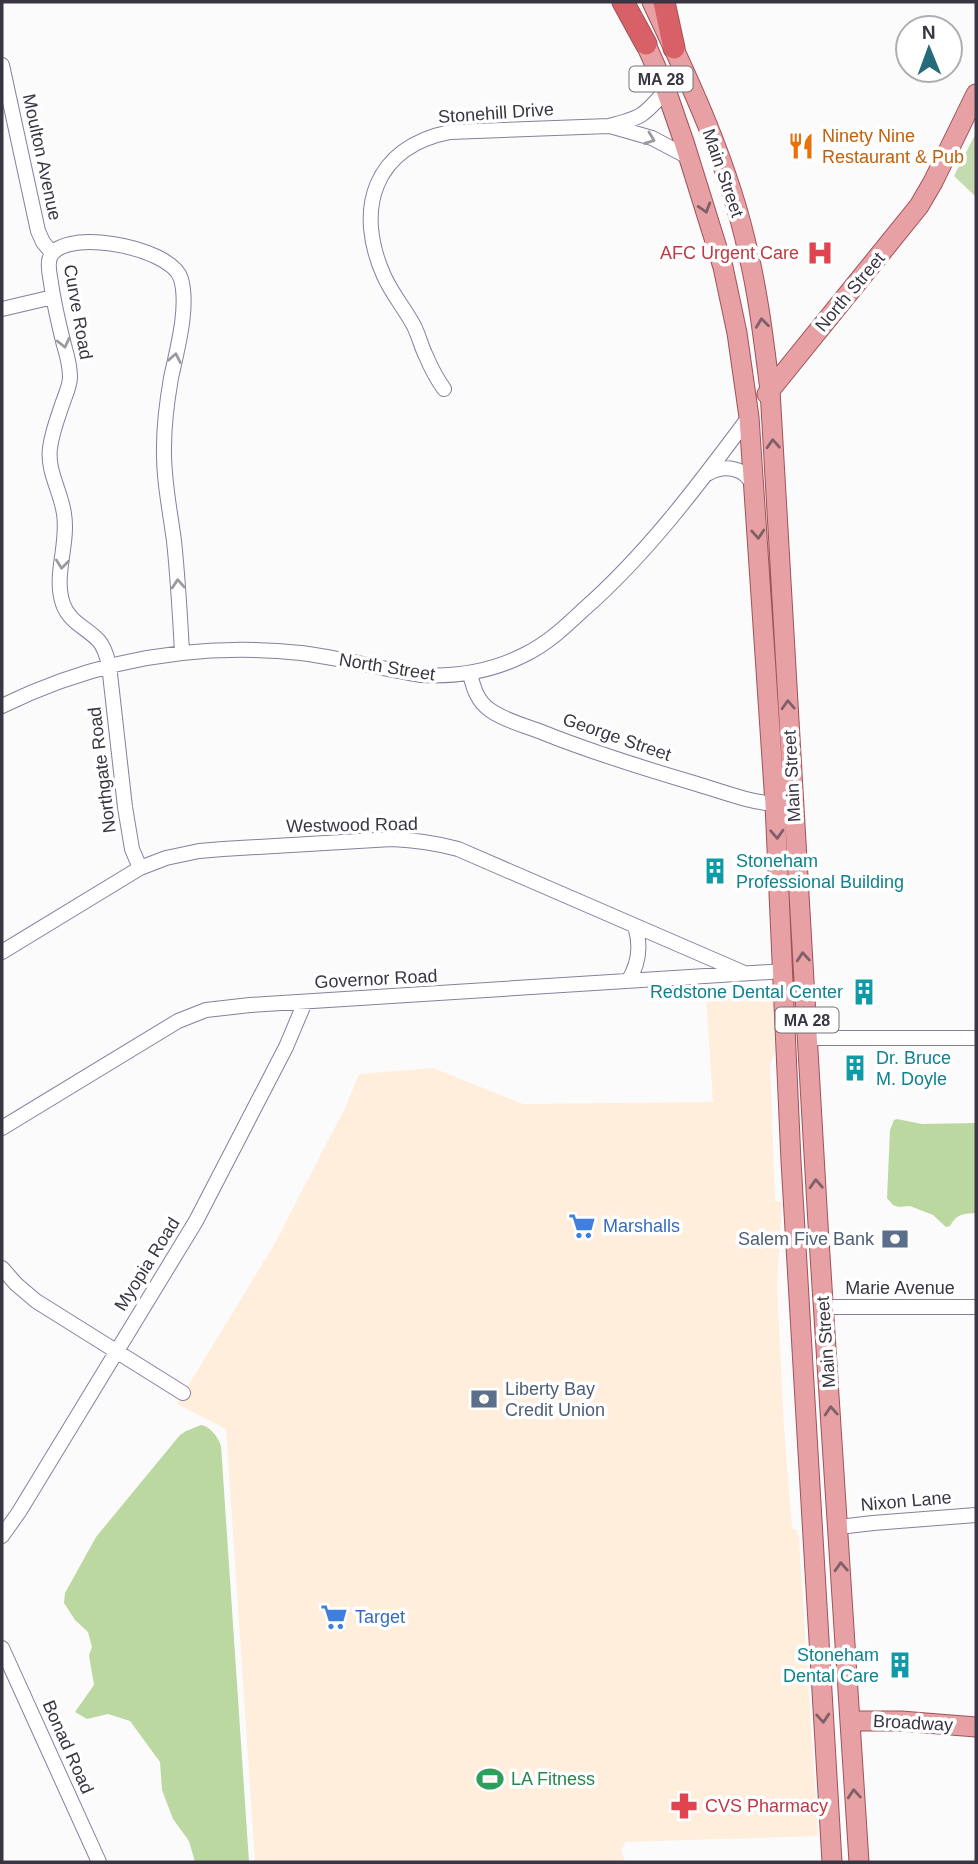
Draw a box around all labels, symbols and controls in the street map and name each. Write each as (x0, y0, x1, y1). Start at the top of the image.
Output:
north arrow (894, 14, 964, 84)
text: N (922, 22, 936, 43)
road number: MA 28 (630, 66, 692, 92)
street label: Moulton Avenue (19, 92, 65, 222)
street label: Stonehill Drive (437, 99, 555, 127)
street label: Main Street (699, 126, 747, 220)
place label: Ninety Nine Restaurant & Pub (822, 126, 964, 167)
one-way arrow (644, 130, 656, 144)
restaurant icon: Ninety Nine Restaurant & Pub (786, 131, 816, 161)
one-way arrow (697, 202, 712, 214)
hospital icon: AFC Urgent Care (805, 238, 835, 268)
place label: AFC Urgent Care (660, 243, 799, 263)
street label: North Street (811, 248, 889, 336)
street label: Curve Road (60, 263, 96, 361)
one-way arrow (754, 317, 769, 328)
one-way arrow (55, 337, 70, 349)
one-way arrow (167, 352, 182, 364)
one-way arrow (766, 439, 781, 450)
one-way arrow (750, 528, 765, 539)
one-way arrow (54, 558, 69, 570)
one-way arrow (171, 578, 186, 589)
street label: North Street (338, 650, 436, 684)
one-way arrow (781, 699, 796, 710)
street label: Northgate Road (84, 706, 120, 834)
street label: George Street (560, 709, 674, 765)
street label: Main Street (780, 730, 804, 822)
street label: Westwood Road (286, 814, 418, 836)
one-way arrow (769, 829, 784, 840)
place label: Stoneham Professional Building (736, 851, 904, 892)
building icon: Stoneham Professional Building (700, 856, 730, 886)
one-way arrow (796, 951, 811, 962)
street label: Governor Road (314, 966, 438, 992)
building icon: Redstone Dental Center (849, 977, 879, 1007)
place label: Redstone Dental Center (650, 982, 843, 1002)
road number: MA 28 (776, 1008, 838, 1032)
place label: Dr. Bruce M. Doyle (876, 1048, 951, 1089)
building icon: Dr. Bruce M. Doyle (840, 1053, 870, 1083)
one-way arrow (808, 1178, 823, 1189)
supermarket icon: Marshalls (567, 1211, 597, 1241)
street label: Myopia Road (110, 1214, 184, 1314)
place label: Marshalls (603, 1216, 680, 1236)
bank icon: Salem Five Bank (880, 1224, 910, 1254)
place label: Salem Five Bank (738, 1229, 875, 1249)
street label: Marie Avenue (845, 1278, 955, 1298)
street label: Main Street (813, 1295, 839, 1389)
place label: Liberty Bay Credit Union (505, 1379, 605, 1420)
bank icon: Liberty Bay Credit Union (469, 1384, 499, 1414)
one-way arrow (824, 1405, 839, 1416)
street label: Nixon Lane (860, 1487, 952, 1515)
one-way arrow (834, 1561, 849, 1572)
supermarket icon: Target (319, 1602, 349, 1632)
place label: Target (355, 1607, 405, 1627)
place label: Stoneham Dental Care (783, 1645, 879, 1686)
building icon: Stoneham Dental Care (885, 1650, 915, 1680)
street label: Bonad Road (39, 1697, 97, 1797)
street label: Broadway (873, 1711, 953, 1735)
one-way arrow (815, 1713, 830, 1724)
sports icon: LA Fitness (475, 1764, 505, 1794)
place label: LA Fitness (511, 1769, 595, 1789)
one-way arrow (847, 1788, 862, 1799)
pharmacy icon: CVS Pharmacy (669, 1791, 699, 1821)
place label: CVS Pharmacy (705, 1796, 828, 1816)

